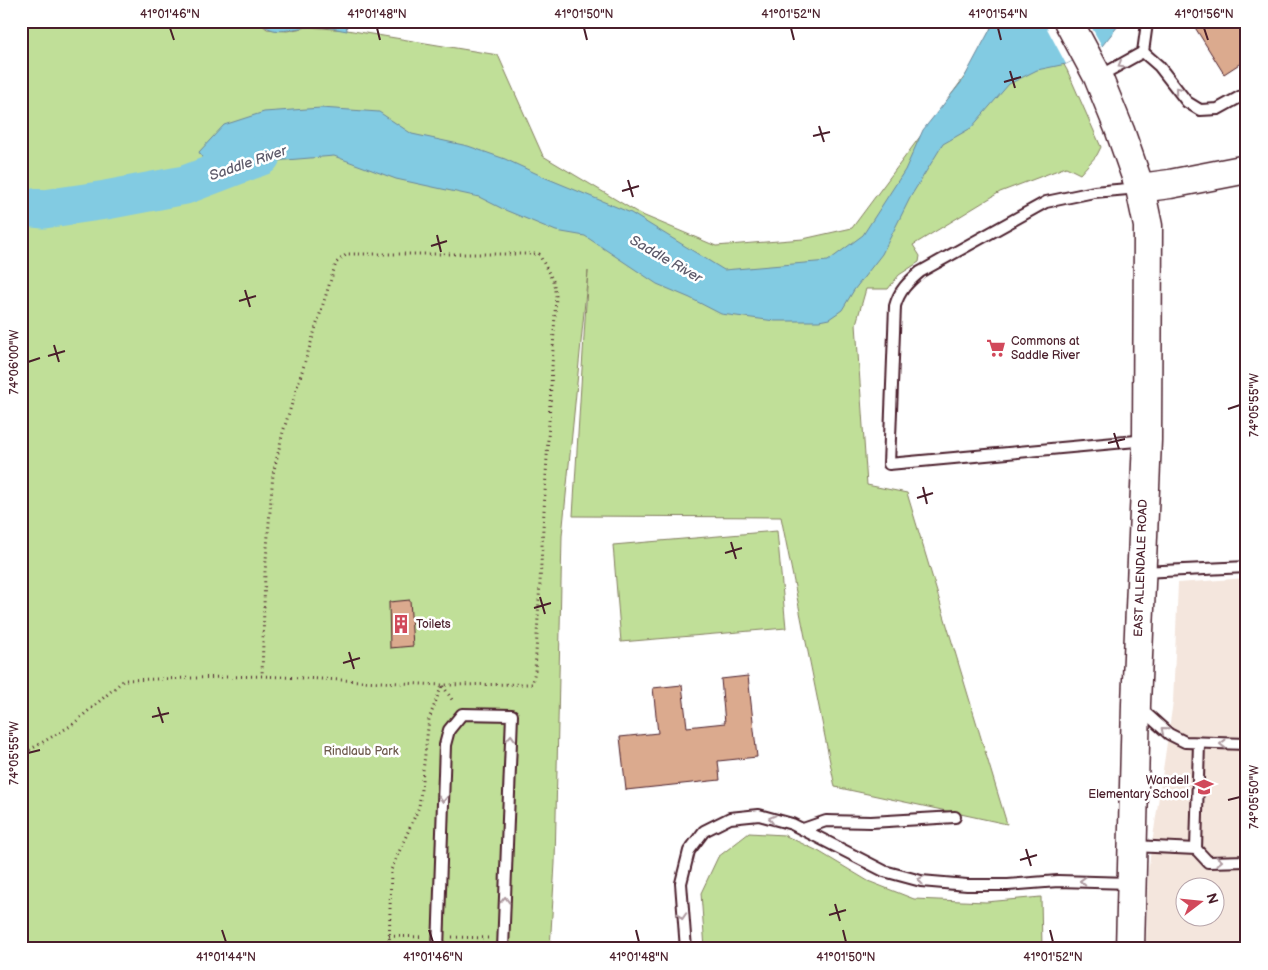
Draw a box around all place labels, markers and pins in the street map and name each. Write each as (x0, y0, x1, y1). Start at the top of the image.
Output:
place label: Commons at Saddle River (1011, 334, 1080, 363)
supermarket icon: Commons at Saddle River (985, 337, 1007, 359)
building icon: Toilets (390, 613, 412, 635)
place label: Toilets (416, 617, 451, 632)
place label: Wandell Elementary School (1088, 773, 1189, 802)
school or university icon: Wandell Elementary School (1193, 776, 1215, 798)

